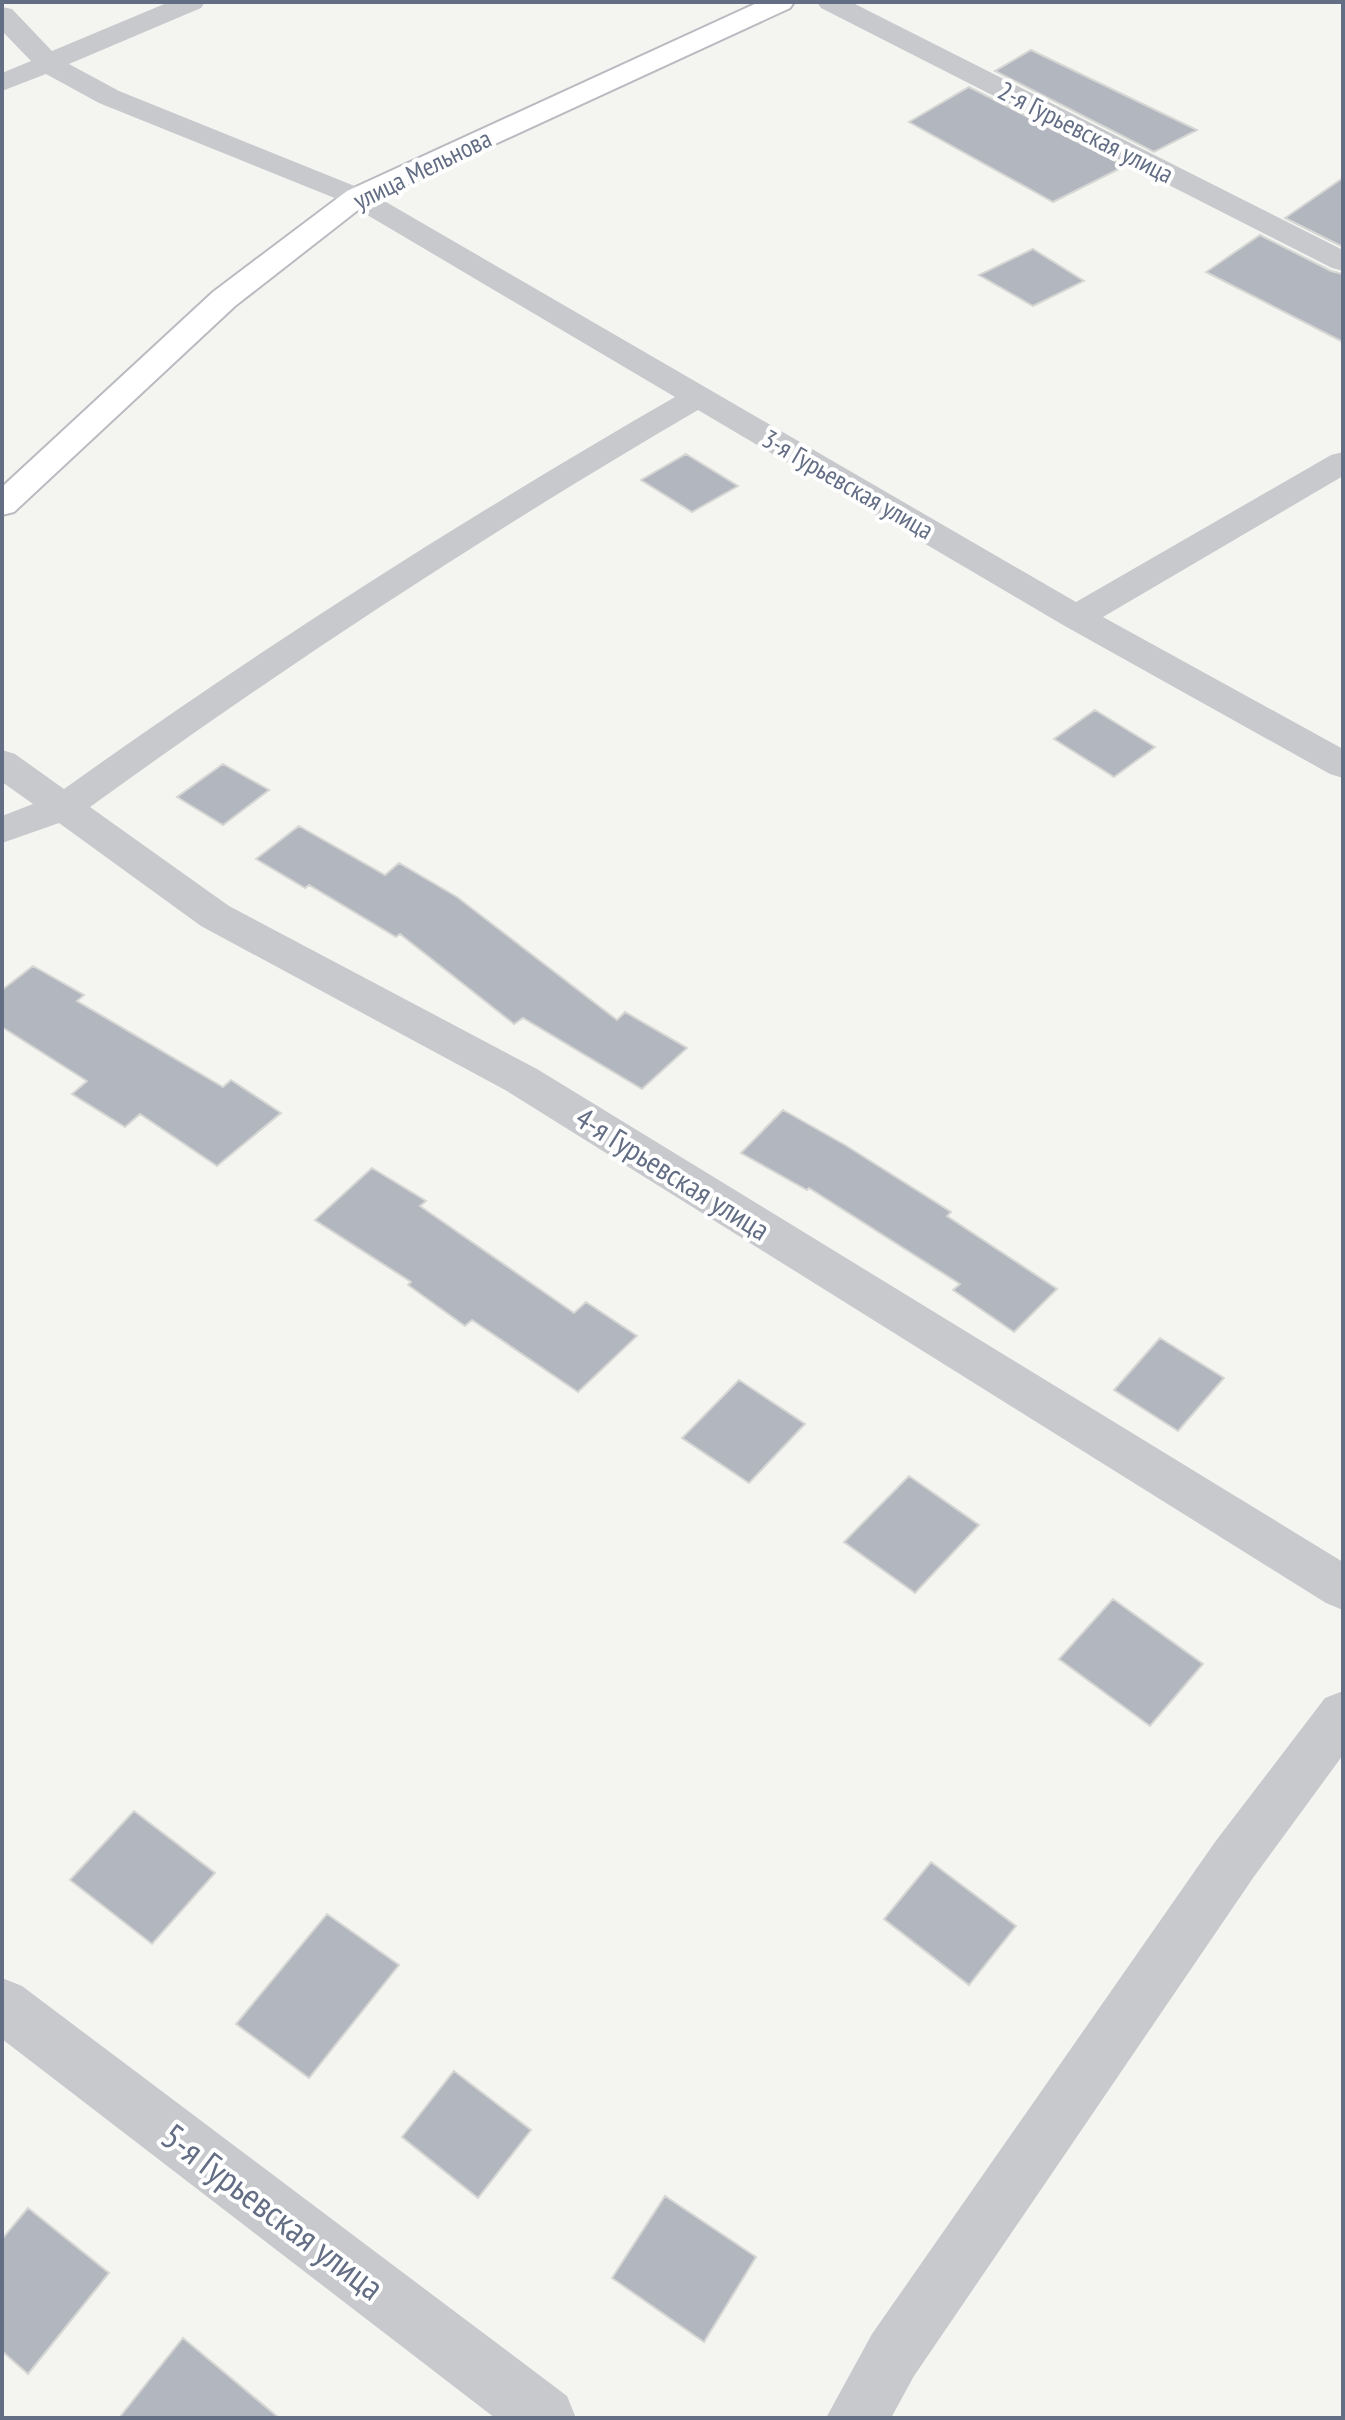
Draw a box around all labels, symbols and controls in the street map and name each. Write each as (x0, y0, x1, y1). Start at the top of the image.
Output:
street label: 2-я Гурьевская улица (993, 74, 1179, 190)
street label: улица Мельнова (348, 121, 496, 217)
street label: 3-я Гурьевская улица (757, 422, 939, 546)
street label: 4-я Гурьевская улица (569, 1098, 777, 1248)
street label: 5-я Гурьевская улица (153, 2112, 393, 2310)

